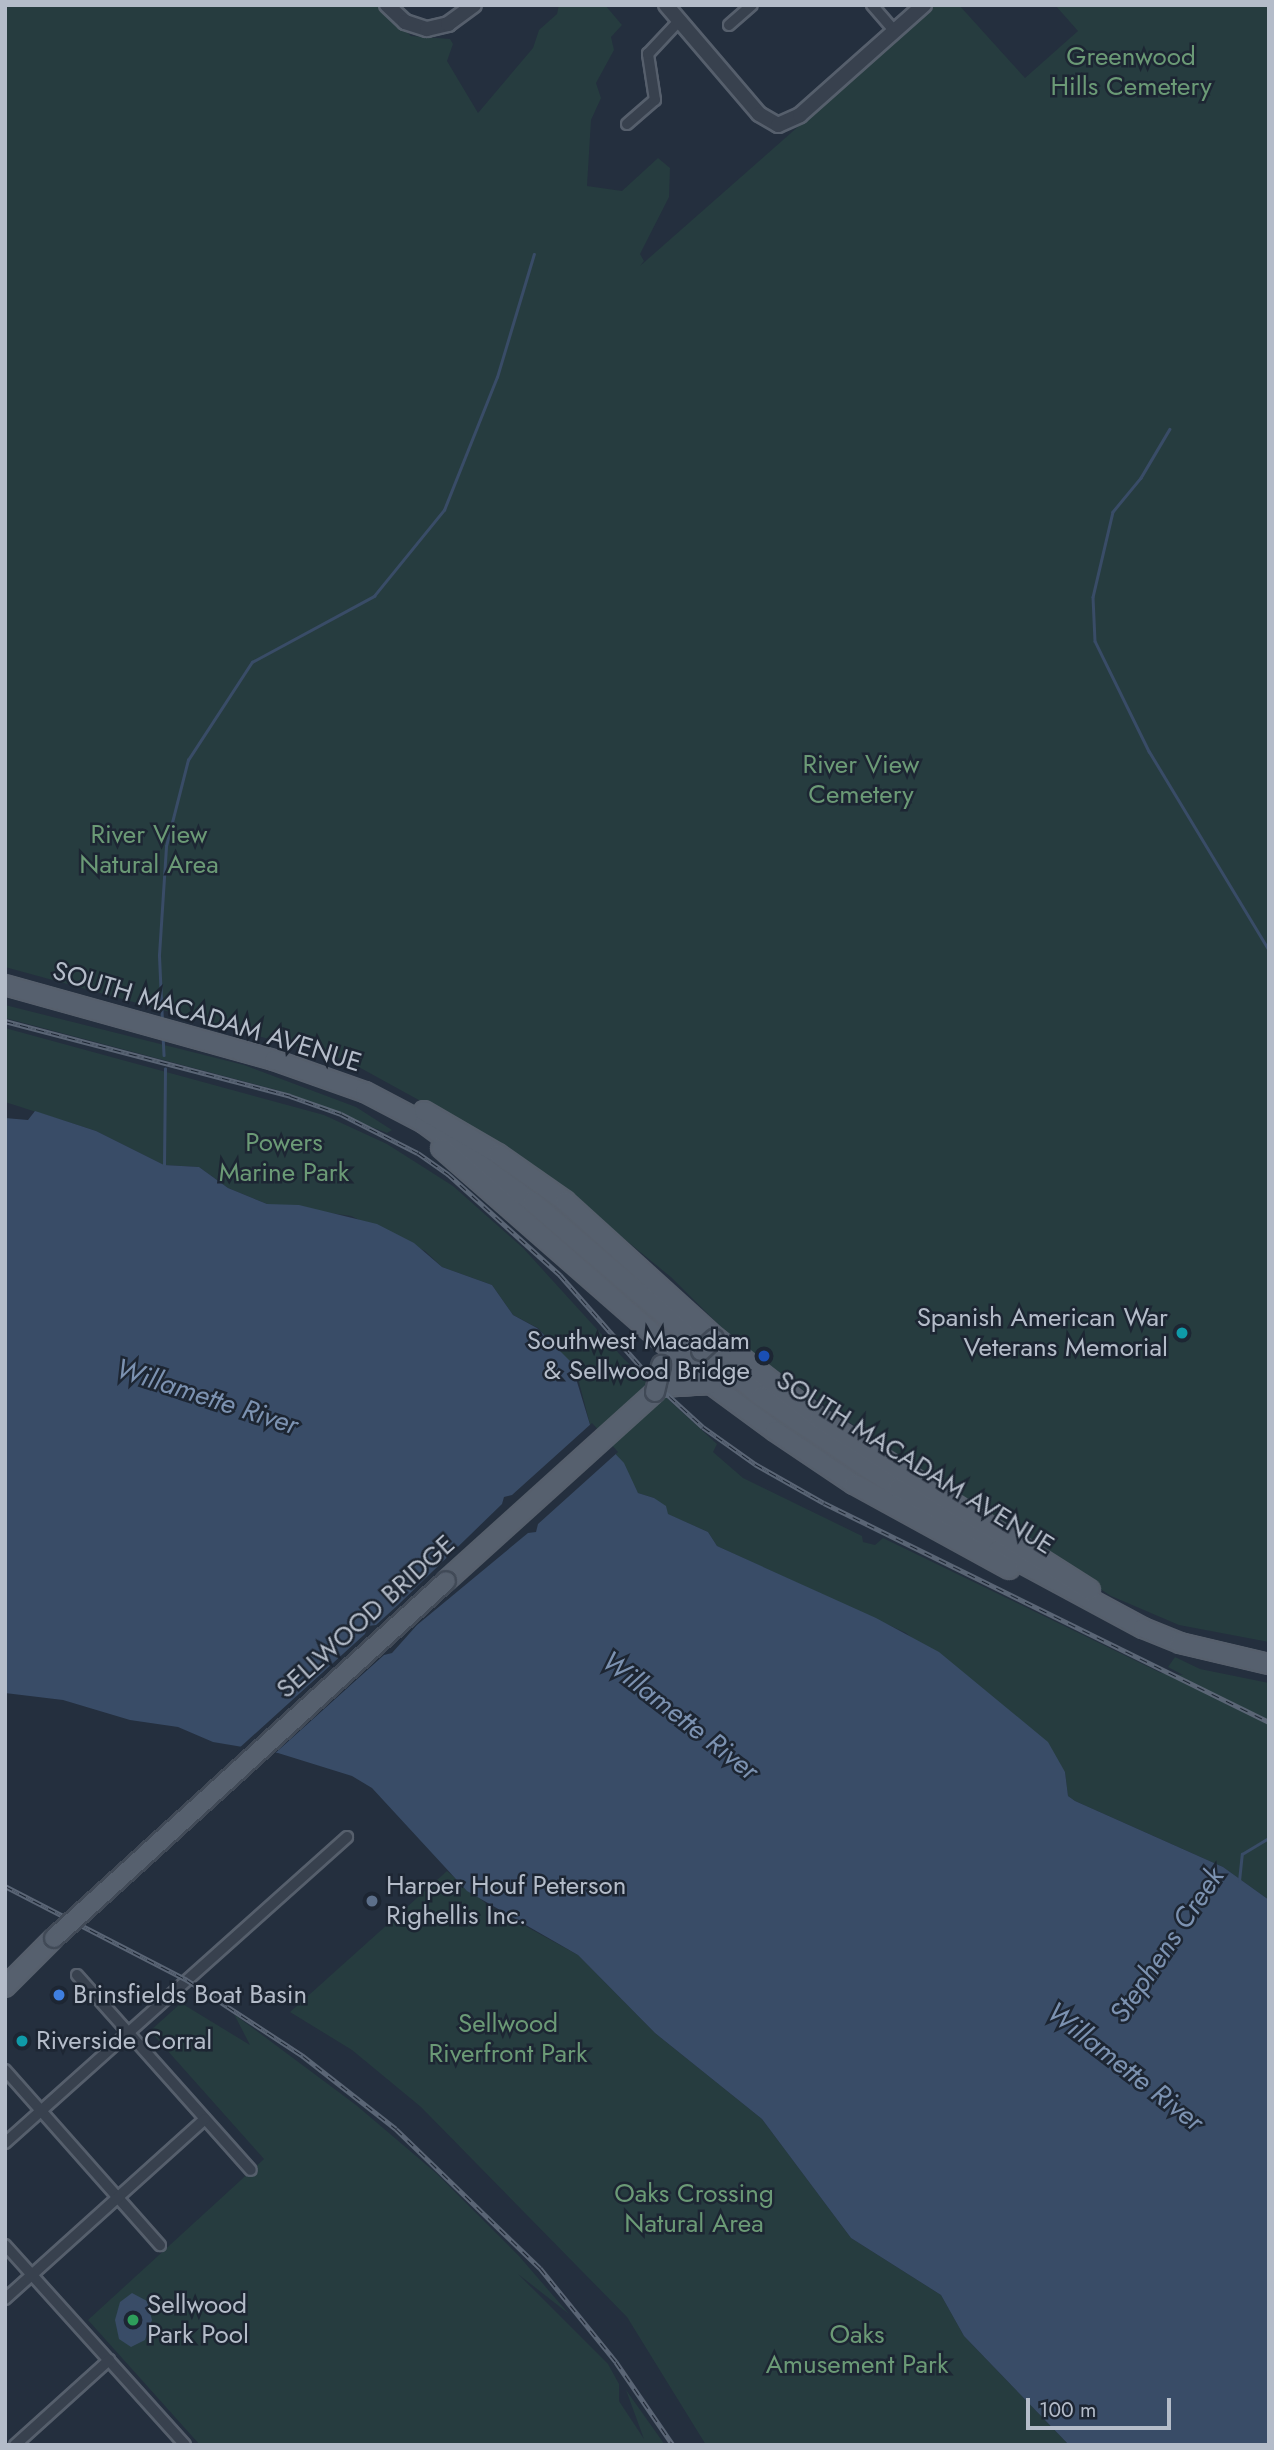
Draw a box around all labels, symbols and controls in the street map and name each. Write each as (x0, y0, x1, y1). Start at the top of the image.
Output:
park label: Greenwood Hills Cemetery (1050, 41, 1212, 102)
park label: River View Cemetery (802, 749, 920, 810)
park label: River View Natural Area (79, 819, 219, 880)
street label: SOUTH MACADAM AVENUE (49, 955, 365, 1079)
park label: Powers Marine Park (219, 1127, 349, 1188)
place label: Spanish American War Veterans Memorial (917, 1302, 1168, 1364)
place label: Southwest Macadam & Sellwood Bridge (527, 1325, 750, 1386)
marker: Spanish American War Veterans Memorial (1174, 1325, 1190, 1341)
marker: Southwest Macadam & Sellwood Bridge (756, 1348, 772, 1364)
water label: Willamette River (112, 1352, 302, 1442)
street label: SOUTH MACADAM AVENUE (771, 1365, 1059, 1561)
street label: SELLWOOD BRIDGE (271, 1529, 461, 1705)
water label: Willamette River (595, 1644, 765, 1788)
water label: Stephens Creek (1103, 1861, 1231, 2029)
place label: Harper Houf Peterson Righellis Inc. (386, 1870, 626, 1932)
marker: Harper Houf Peterson Righellis Inc. (364, 1893, 380, 1909)
place label: Brinsfields Boat Basin (73, 1979, 307, 2011)
marker: Brinsfields Boat Basin (51, 1987, 67, 2003)
water label: Willamette River (1040, 1995, 1210, 2139)
park label: Sellwood Riverfront Park (429, 2008, 587, 2070)
place label: Riverside Corral (36, 2025, 212, 2057)
marker: Riverside Corral (14, 2033, 30, 2049)
park label: Oaks Crossing Natural Area (614, 2178, 774, 2240)
place label: Sellwood Park Pool (147, 2289, 249, 2350)
marker: Sellwood Park Pool (125, 2312, 141, 2328)
park label: Oaks Amusement Park (766, 2319, 948, 2380)
scale bar (1029, 2384, 1174, 2428)
text: 100 m (1039, 2395, 1096, 2425)

